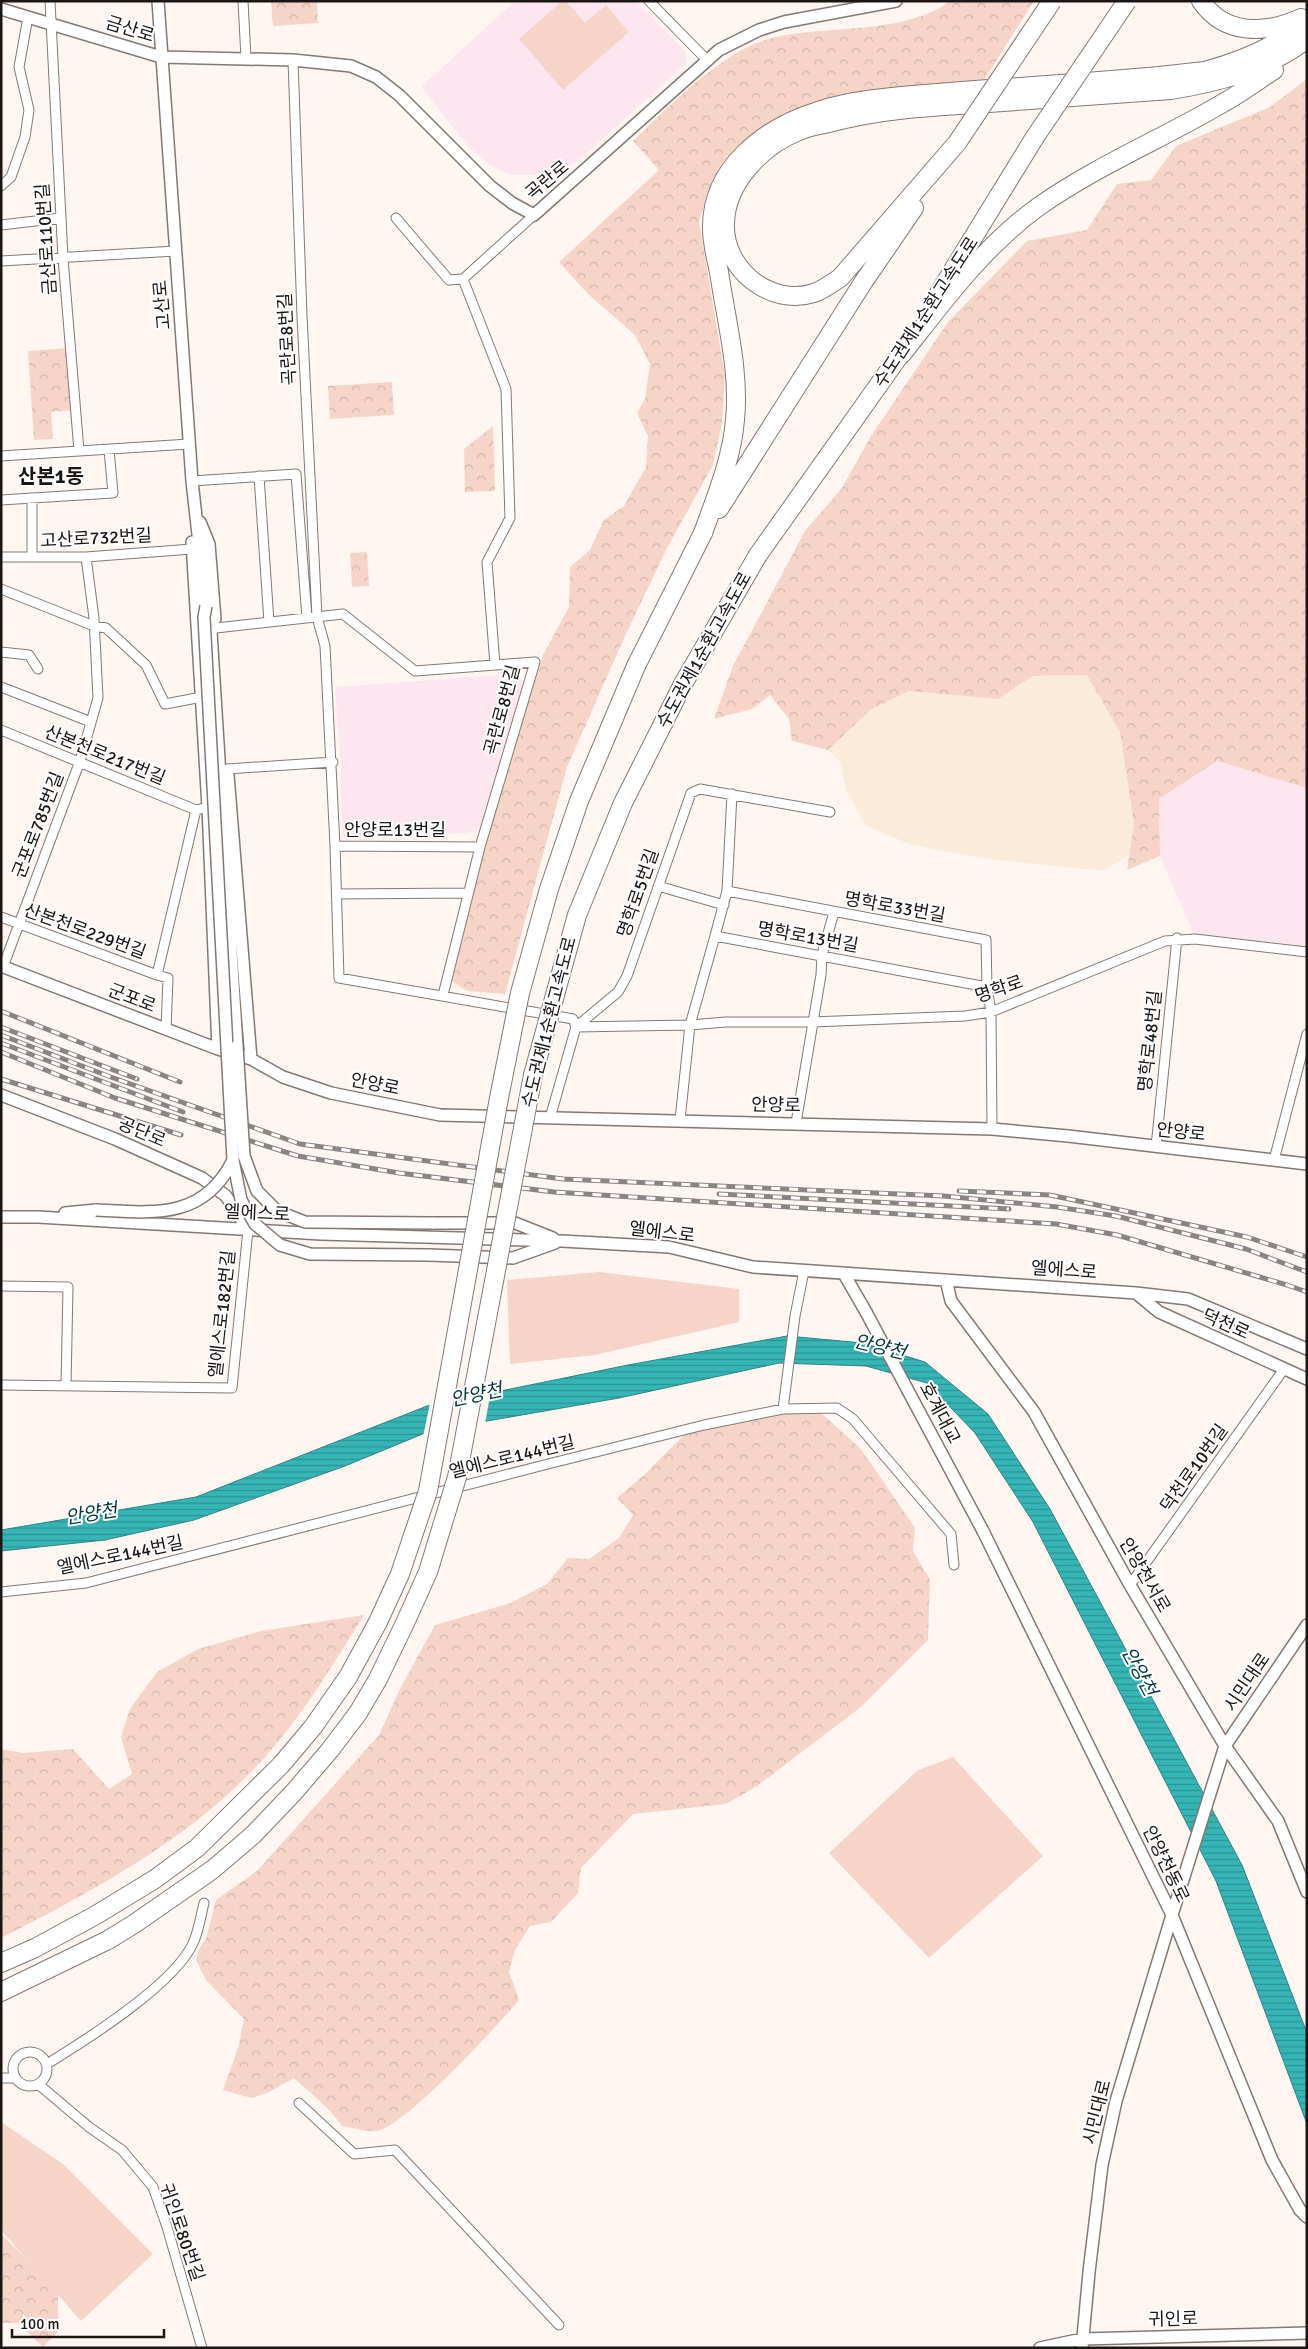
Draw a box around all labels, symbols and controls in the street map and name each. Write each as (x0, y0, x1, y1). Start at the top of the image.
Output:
street label: 금산로 (103, 11, 157, 47)
street label: 곡란로 (521, 156, 573, 204)
street label: 금산로110번길 (31, 182, 61, 296)
street label: 수도권제1순환고속도로 (869, 232, 983, 392)
street label: 고산로 (149, 279, 175, 331)
street label: 곡란로8번길 (274, 292, 300, 386)
district label: 산본1동 (18, 464, 84, 489)
street label: 고산로732번길 (40, 524, 152, 552)
street label: 수도권제1순환고속도로 (652, 568, 756, 732)
street label: 곡란로8번길 (479, 662, 525, 758)
street label: 산본천로217번길 (41, 721, 169, 789)
street label: 군포로785번길 (8, 769, 68, 881)
street label: 안양로13번길 (344, 819, 446, 841)
street label: 명학로5번길 (613, 846, 663, 940)
street label: 명학로33번길 (843, 887, 947, 927)
street label: 산본천로229번길 (21, 899, 149, 963)
street label: 명학로13번길 (756, 917, 860, 957)
street label: 수도권제1순환고속도로 (517, 934, 581, 1110)
street label: 명학로 (972, 971, 1026, 1007)
street label: 군포로 (105, 979, 159, 1017)
street label: 명학로48번길 (1134, 989, 1166, 1093)
street label: 안양로 (349, 1068, 401, 1100)
street label: 안양로 (751, 1094, 801, 1116)
street label: 공단로 (115, 1112, 169, 1152)
street label: 안양로 (1155, 1118, 1207, 1146)
street label: 엘에스로 (223, 1200, 291, 1226)
street label: 엘에스로 (628, 1217, 696, 1247)
street label: 엘에스로182번길 (204, 1249, 240, 1379)
street label: 엘에스로 (1030, 1257, 1098, 1283)
street label: 덕천로 (1199, 1304, 1253, 1344)
water label: 안양천 (851, 1329, 910, 1365)
water label: 안양천 (448, 1377, 506, 1412)
street label: 호계대교 (915, 1379, 965, 1447)
street label: 덕천로10번길 (1156, 1420, 1232, 1516)
street label: 엘에스로144번길 (447, 1431, 577, 1483)
water label: 안양천 (63, 1498, 120, 1530)
street label: 엘에스로144번길 (55, 1531, 185, 1579)
street label: 안양천서로 (1115, 1534, 1175, 1616)
water label: 안양천 (1116, 1643, 1163, 1702)
street label: 시민대로 (1219, 1648, 1275, 1716)
street label: 안양천동로 (1138, 1822, 1194, 1906)
street label: 시민대로 (1078, 2077, 1116, 2147)
street label: 귀인로80번길 (155, 2180, 209, 2284)
scale bar (12, 2306, 165, 2338)
street label: 귀인로 (1148, 2308, 1198, 2330)
text: 100 m (20, 2315, 60, 2333)

